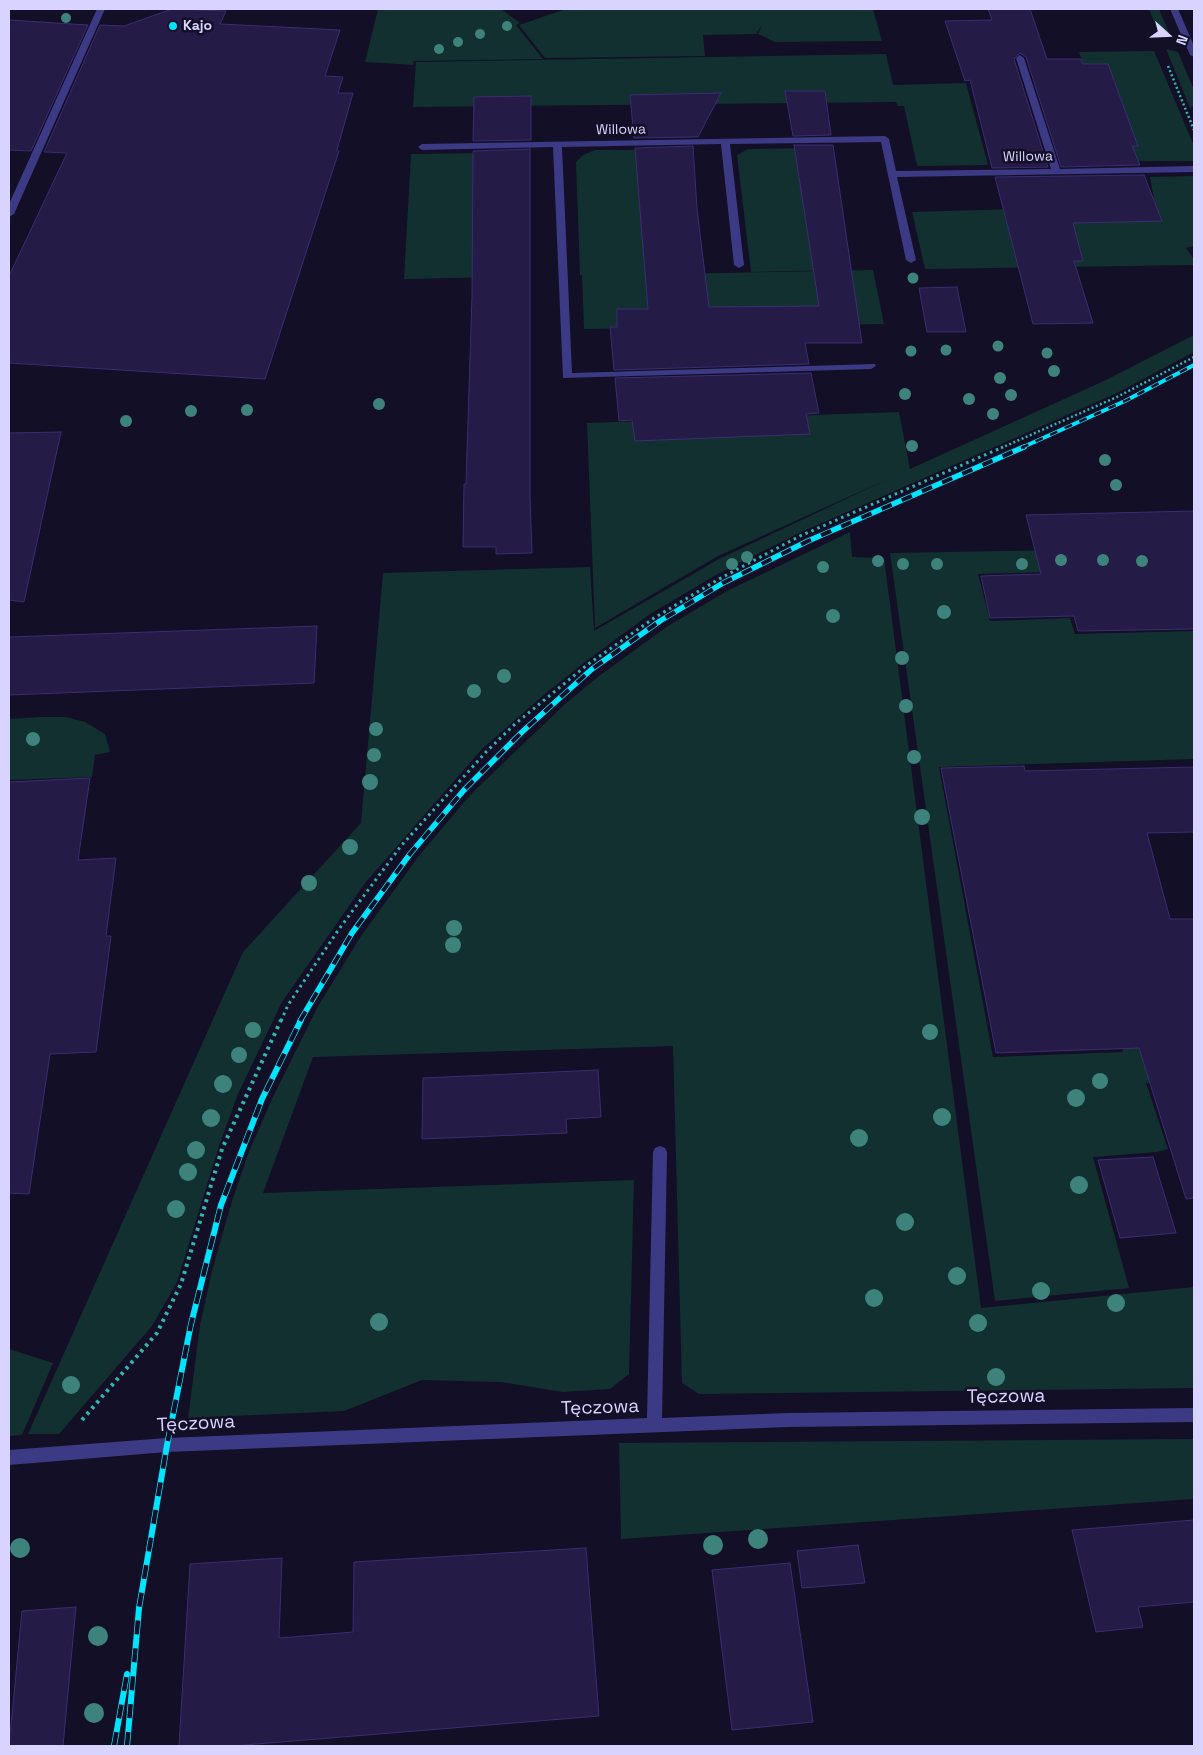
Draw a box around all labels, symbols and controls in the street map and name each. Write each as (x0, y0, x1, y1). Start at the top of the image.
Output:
north arrow (1143, 10, 1193, 60)
place label: Kajo (183, 18, 212, 34)
marker: Kajo (167, 20, 179, 32)
text: N (1172, 33, 1192, 48)
street label: Willowa (596, 121, 646, 139)
street label: Willowa (1003, 148, 1053, 166)
street label: Tęczowa (967, 1385, 1045, 1409)
street label: Tęczowa (560, 1395, 640, 1421)
street label: Tęczowa (156, 1411, 236, 1437)

